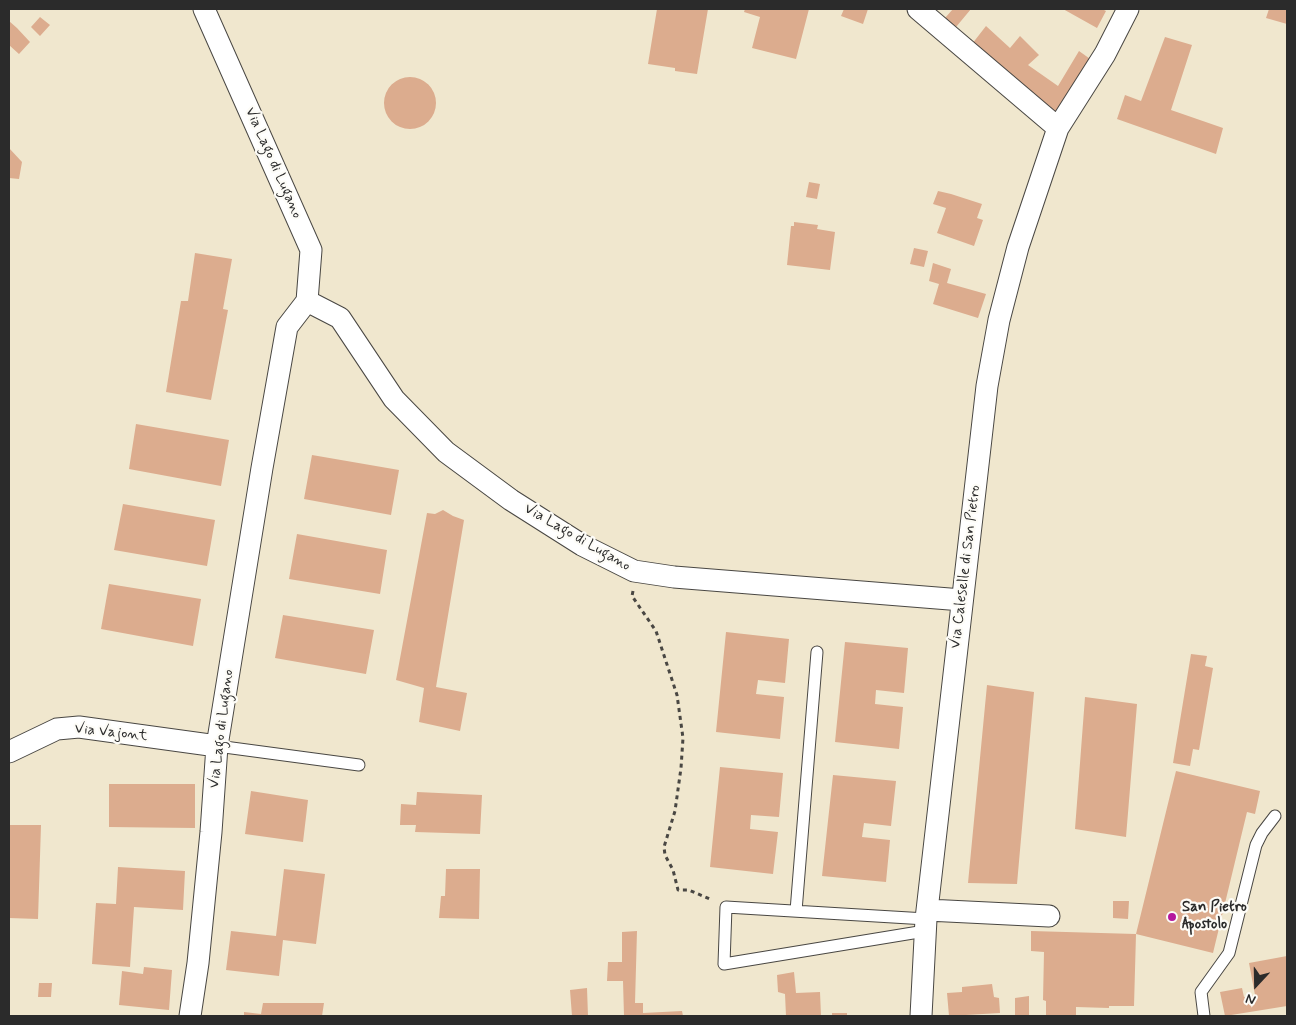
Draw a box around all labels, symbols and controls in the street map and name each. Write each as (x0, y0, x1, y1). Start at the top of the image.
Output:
street label: Via Lago di Lugano (240, 105, 306, 221)
street label: Via Caleselle di San Pietro (947, 484, 985, 650)
street label: Via Lago di Lugano (521, 500, 633, 576)
street label: Via Lago di Lugano (206, 669, 238, 789)
street label: Via Vajont (74, 720, 148, 746)
place label: San Pietro Apostolo (1182, 899, 1247, 934)
marker: San Pietro Apostolo (1166, 911, 1178, 923)
north arrow (1231, 960, 1281, 1010)
text: N (1243, 989, 1258, 1009)

